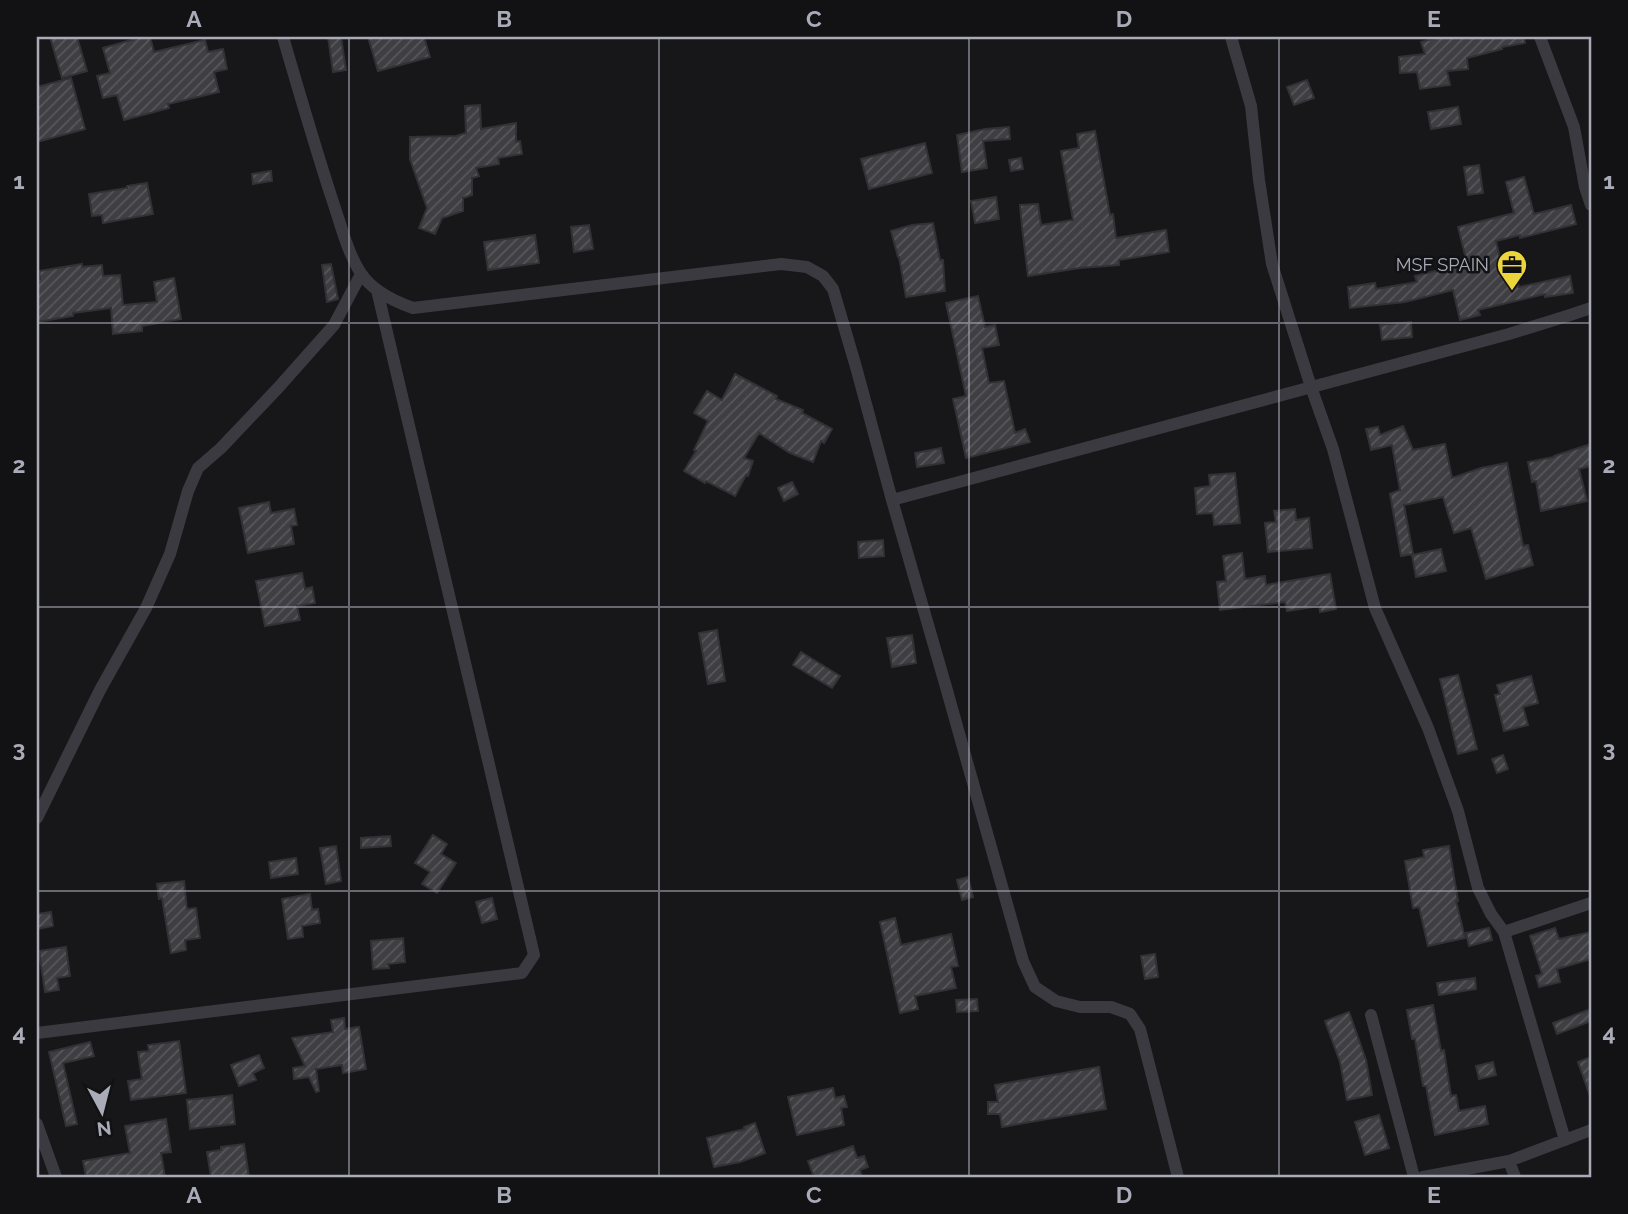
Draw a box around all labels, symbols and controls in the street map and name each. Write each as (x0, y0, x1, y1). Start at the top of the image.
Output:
text: A (186, 5, 202, 32)
text: B (496, 5, 512, 32)
text: C (806, 5, 822, 32)
text: D (1116, 5, 1132, 32)
text: E (1427, 5, 1441, 32)
text: 1 (13, 167, 25, 194)
text: 1 (1603, 167, 1615, 194)
office icon: MSF SPAIN (1495, 248, 1529, 292)
place label: MSF SPAIN (1396, 254, 1489, 275)
text: 2 (13, 451, 25, 478)
text: 2 (1603, 451, 1615, 478)
text: 3 (13, 735, 25, 762)
text: 3 (1603, 735, 1615, 762)
text: 4 (12, 1019, 26, 1046)
text: 4 (1602, 1019, 1616, 1046)
north arrow (66, 1078, 136, 1148)
text: N (96, 1117, 113, 1141)
text: A (186, 1181, 202, 1208)
text: B (496, 1181, 512, 1208)
text: C (806, 1181, 822, 1208)
text: D (1116, 1181, 1132, 1208)
text: E (1427, 1181, 1441, 1208)

